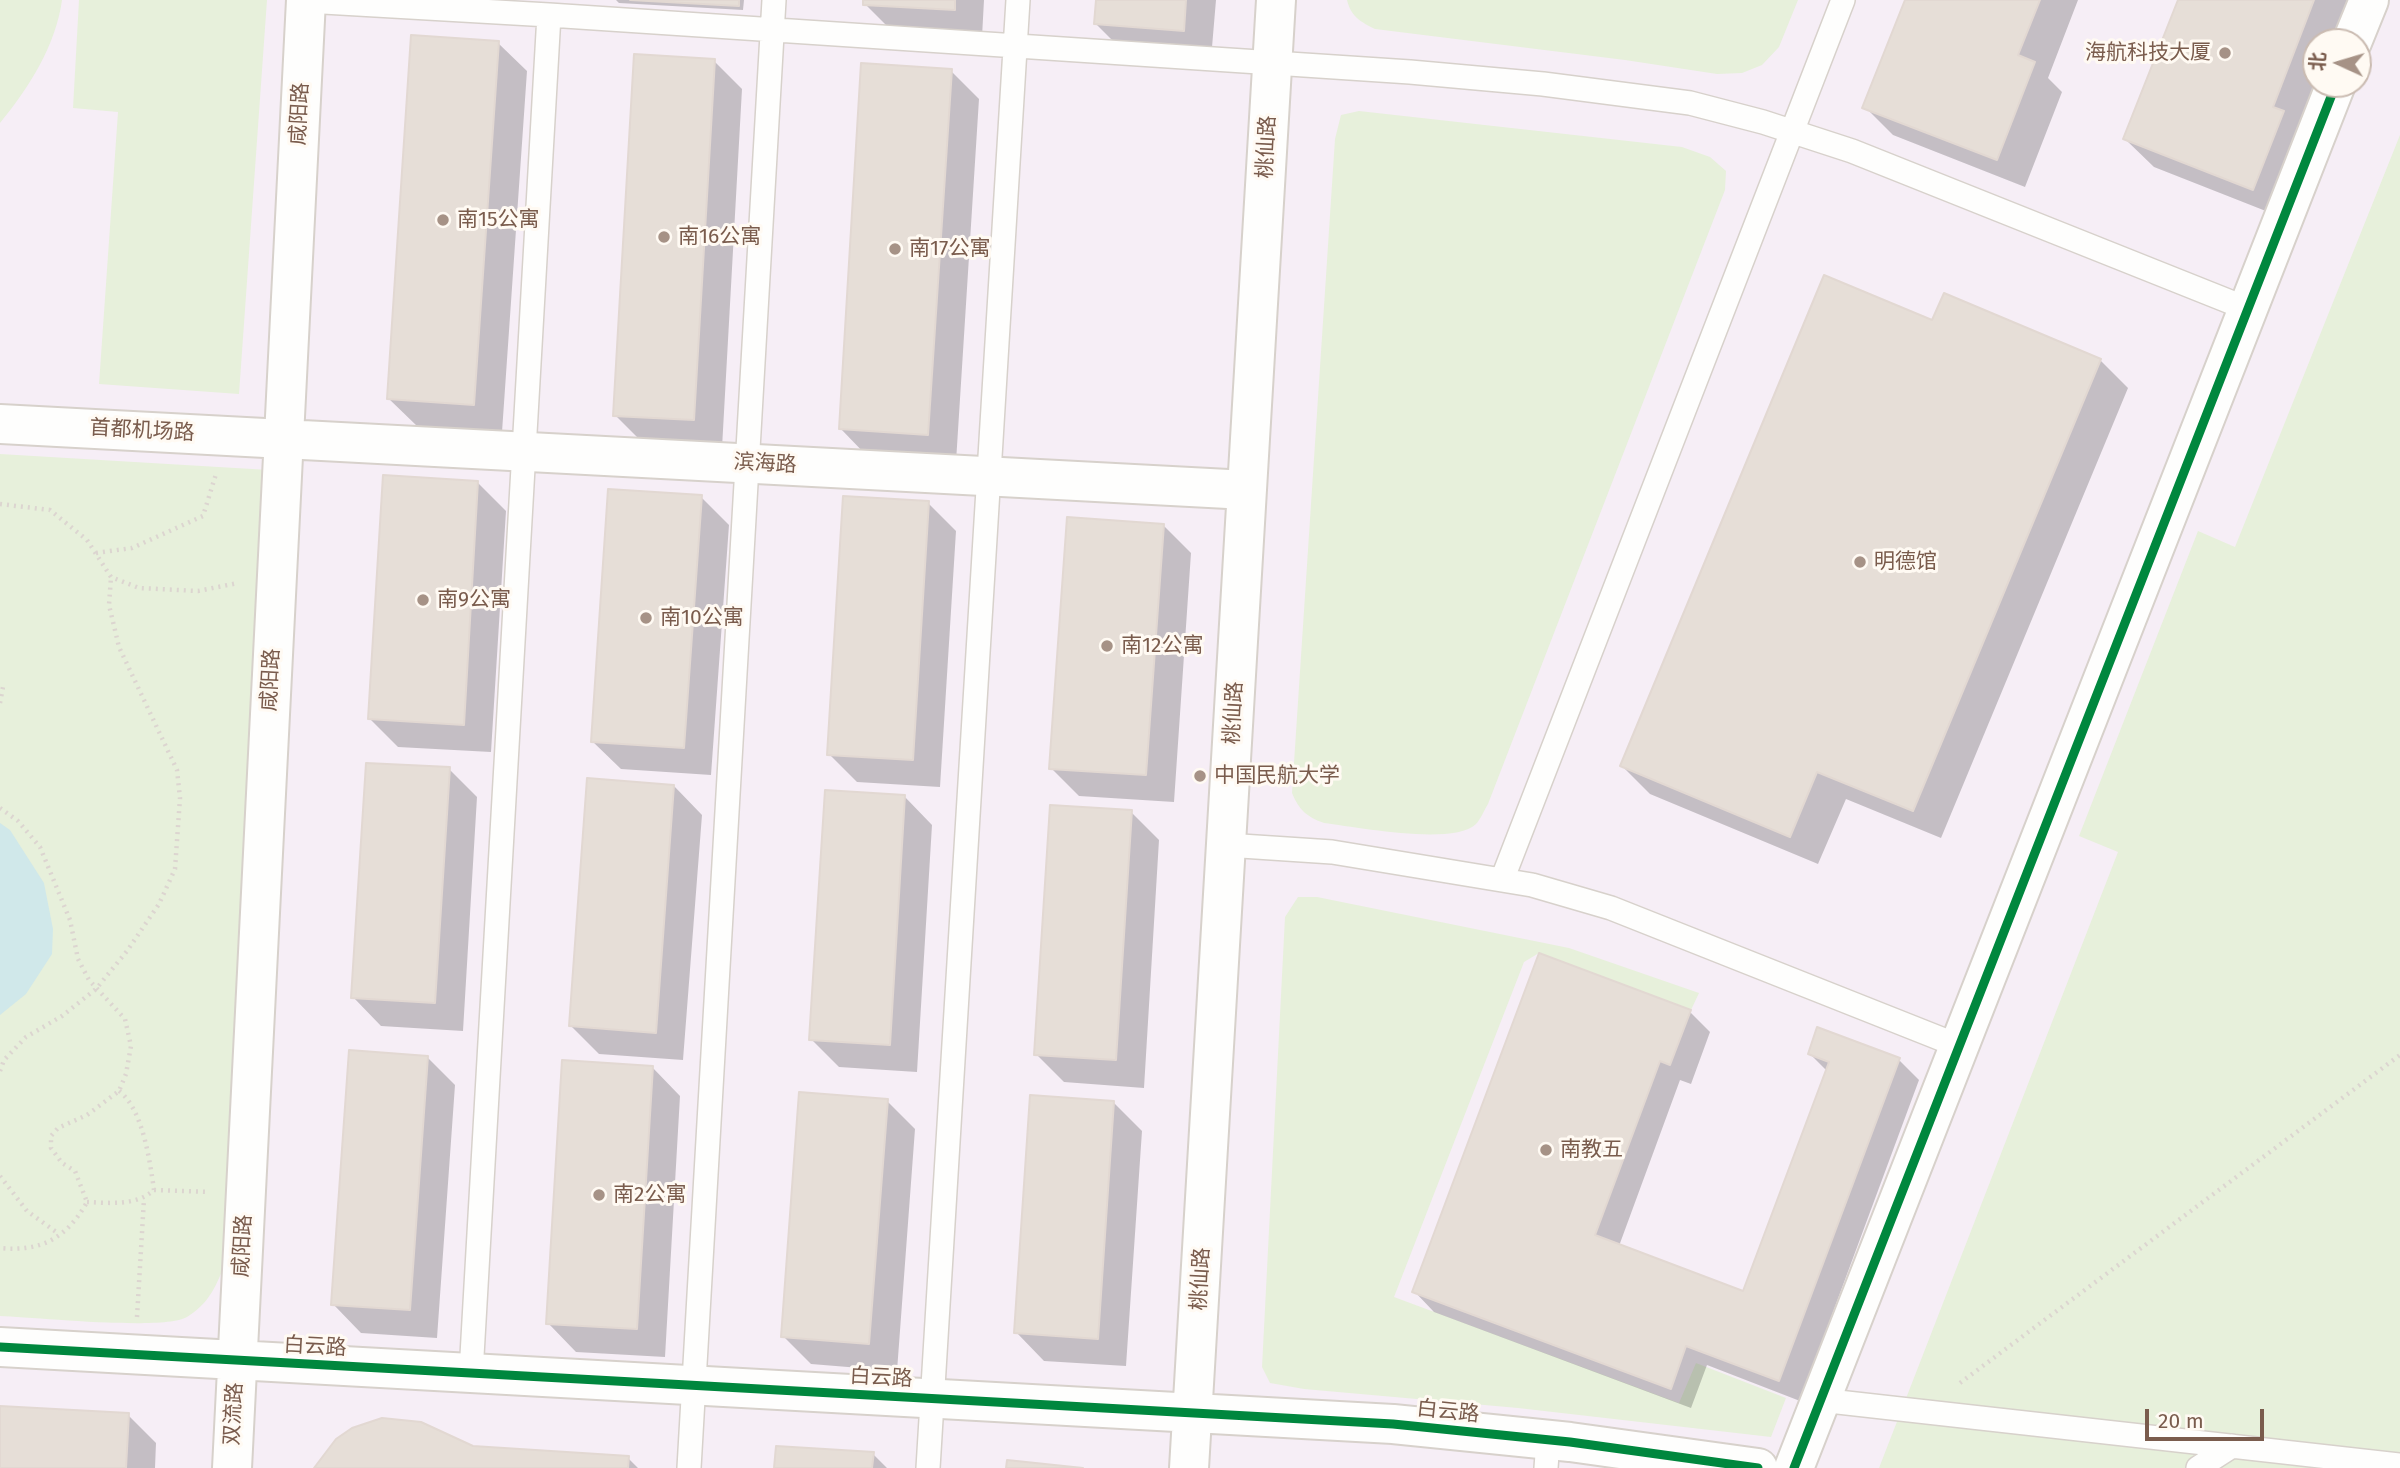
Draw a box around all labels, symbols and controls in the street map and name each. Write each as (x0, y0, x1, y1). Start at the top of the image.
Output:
north arrow (2302, 28, 2372, 98)
place label: 海航科技大厦 (2085, 40, 2211, 66)
marker: 海航科技大厦 (2217, 45, 2233, 61)
text: 北 (2305, 51, 2330, 72)
street label: 咸阳路 (286, 82, 314, 146)
street label: 桃仙路 (1253, 115, 1281, 179)
place label: 南15公寓 (457, 207, 540, 233)
marker: 南15公寓 (435, 212, 451, 228)
place label: 南16公寓 (678, 224, 761, 250)
marker: 南16公寓 (656, 229, 672, 245)
place label: 南17公寓 (909, 236, 990, 262)
marker: 南17公寓 (887, 241, 903, 257)
street label: 首都机场路 (89, 416, 195, 446)
street label: 滨海路 (733, 450, 797, 478)
place label: 明德馆 (1874, 549, 1937, 575)
marker: 明德馆 (1852, 554, 1868, 570)
place label: 南9公寓 (437, 587, 511, 613)
marker: 南9公寓 (415, 592, 431, 608)
place label: 南10公寓 (660, 605, 744, 631)
marker: 南10公寓 (638, 610, 654, 626)
place label: 南12公寓 (1121, 633, 1203, 659)
marker: 南12公寓 (1099, 638, 1115, 654)
street label: 咸阳路 (257, 648, 285, 712)
street label: 桃仙路 (1220, 681, 1248, 745)
place label: 中国民航大学 (1214, 763, 1340, 789)
marker: 中国民航大学 (1192, 768, 1208, 784)
place label: 南教五 (1560, 1137, 1623, 1163)
marker: 南教五 (1538, 1142, 1554, 1158)
place label: 南2公寓 (613, 1182, 686, 1208)
marker: 南2公寓 (591, 1187, 607, 1203)
street label: 咸阳路 (229, 1214, 257, 1278)
street label: 桃仙路 (1187, 1247, 1215, 1311)
street label: 白云路 (283, 1333, 347, 1361)
street label: 白云路 (849, 1364, 913, 1392)
street label: 双流路 (220, 1382, 248, 1446)
scale bar (2148, 1394, 2267, 1438)
street label: 白云路 (1415, 1396, 1481, 1428)
text: 20 m (2158, 1408, 2204, 1434)

